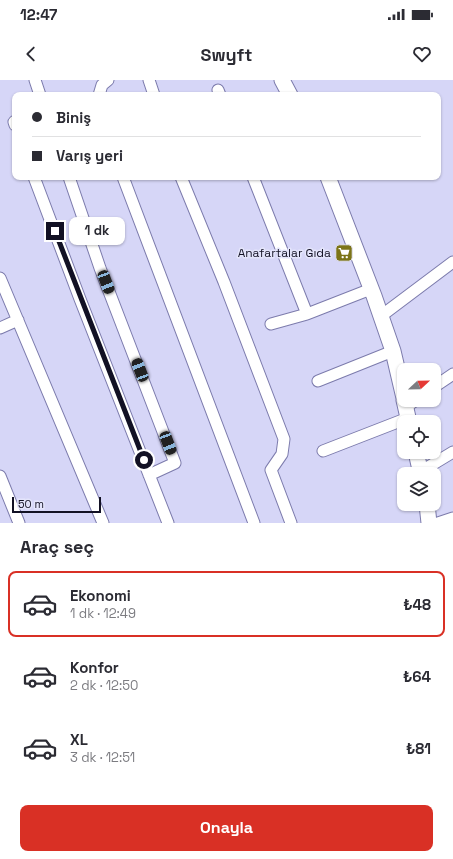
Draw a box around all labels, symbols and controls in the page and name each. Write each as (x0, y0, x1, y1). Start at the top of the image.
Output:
text: 12:47 (20, 5, 57, 24)
icon: back (20, 43, 42, 65)
text: Swyft (201, 43, 252, 66)
icon: heart (411, 43, 433, 65)
text: Biniş (56, 108, 91, 127)
text: Varış yeri (56, 146, 123, 165)
callout: 1 dk (69, 217, 125, 245)
route end (46, 222, 64, 240)
text: 1 dk (85, 222, 109, 239)
supermarket icon: Anafartalar Gıda (334, 243, 354, 263)
place label: Anafartalar Gıda (238, 245, 331, 261)
car (96, 269, 116, 295)
car (130, 357, 150, 383)
north arrow (397, 363, 441, 407)
map controls (397, 363, 441, 511)
button: locate (397, 415, 441, 459)
car (158, 430, 178, 456)
route start (135, 451, 153, 469)
button: layers (397, 467, 441, 511)
scale bar (12, 495, 101, 514)
text: 50 m (18, 497, 44, 511)
text: Araç seç (20, 535, 94, 558)
icon: car (22, 586, 58, 622)
text: Ekonomi (70, 586, 131, 605)
text: ₺48 (403, 595, 431, 614)
text: 1 dk · 12:49 (70, 605, 136, 622)
icon: car (22, 658, 58, 694)
text: Konfor (70, 658, 119, 677)
text: ₺64 (403, 667, 431, 686)
text: 2 dk · 12:50 (70, 677, 138, 694)
icon: car (22, 730, 58, 766)
text: XL (70, 730, 88, 749)
text: ₺81 (406, 739, 431, 758)
text: 3 dk · 12:51 (70, 749, 135, 766)
button: Onayla (20, 805, 433, 851)

